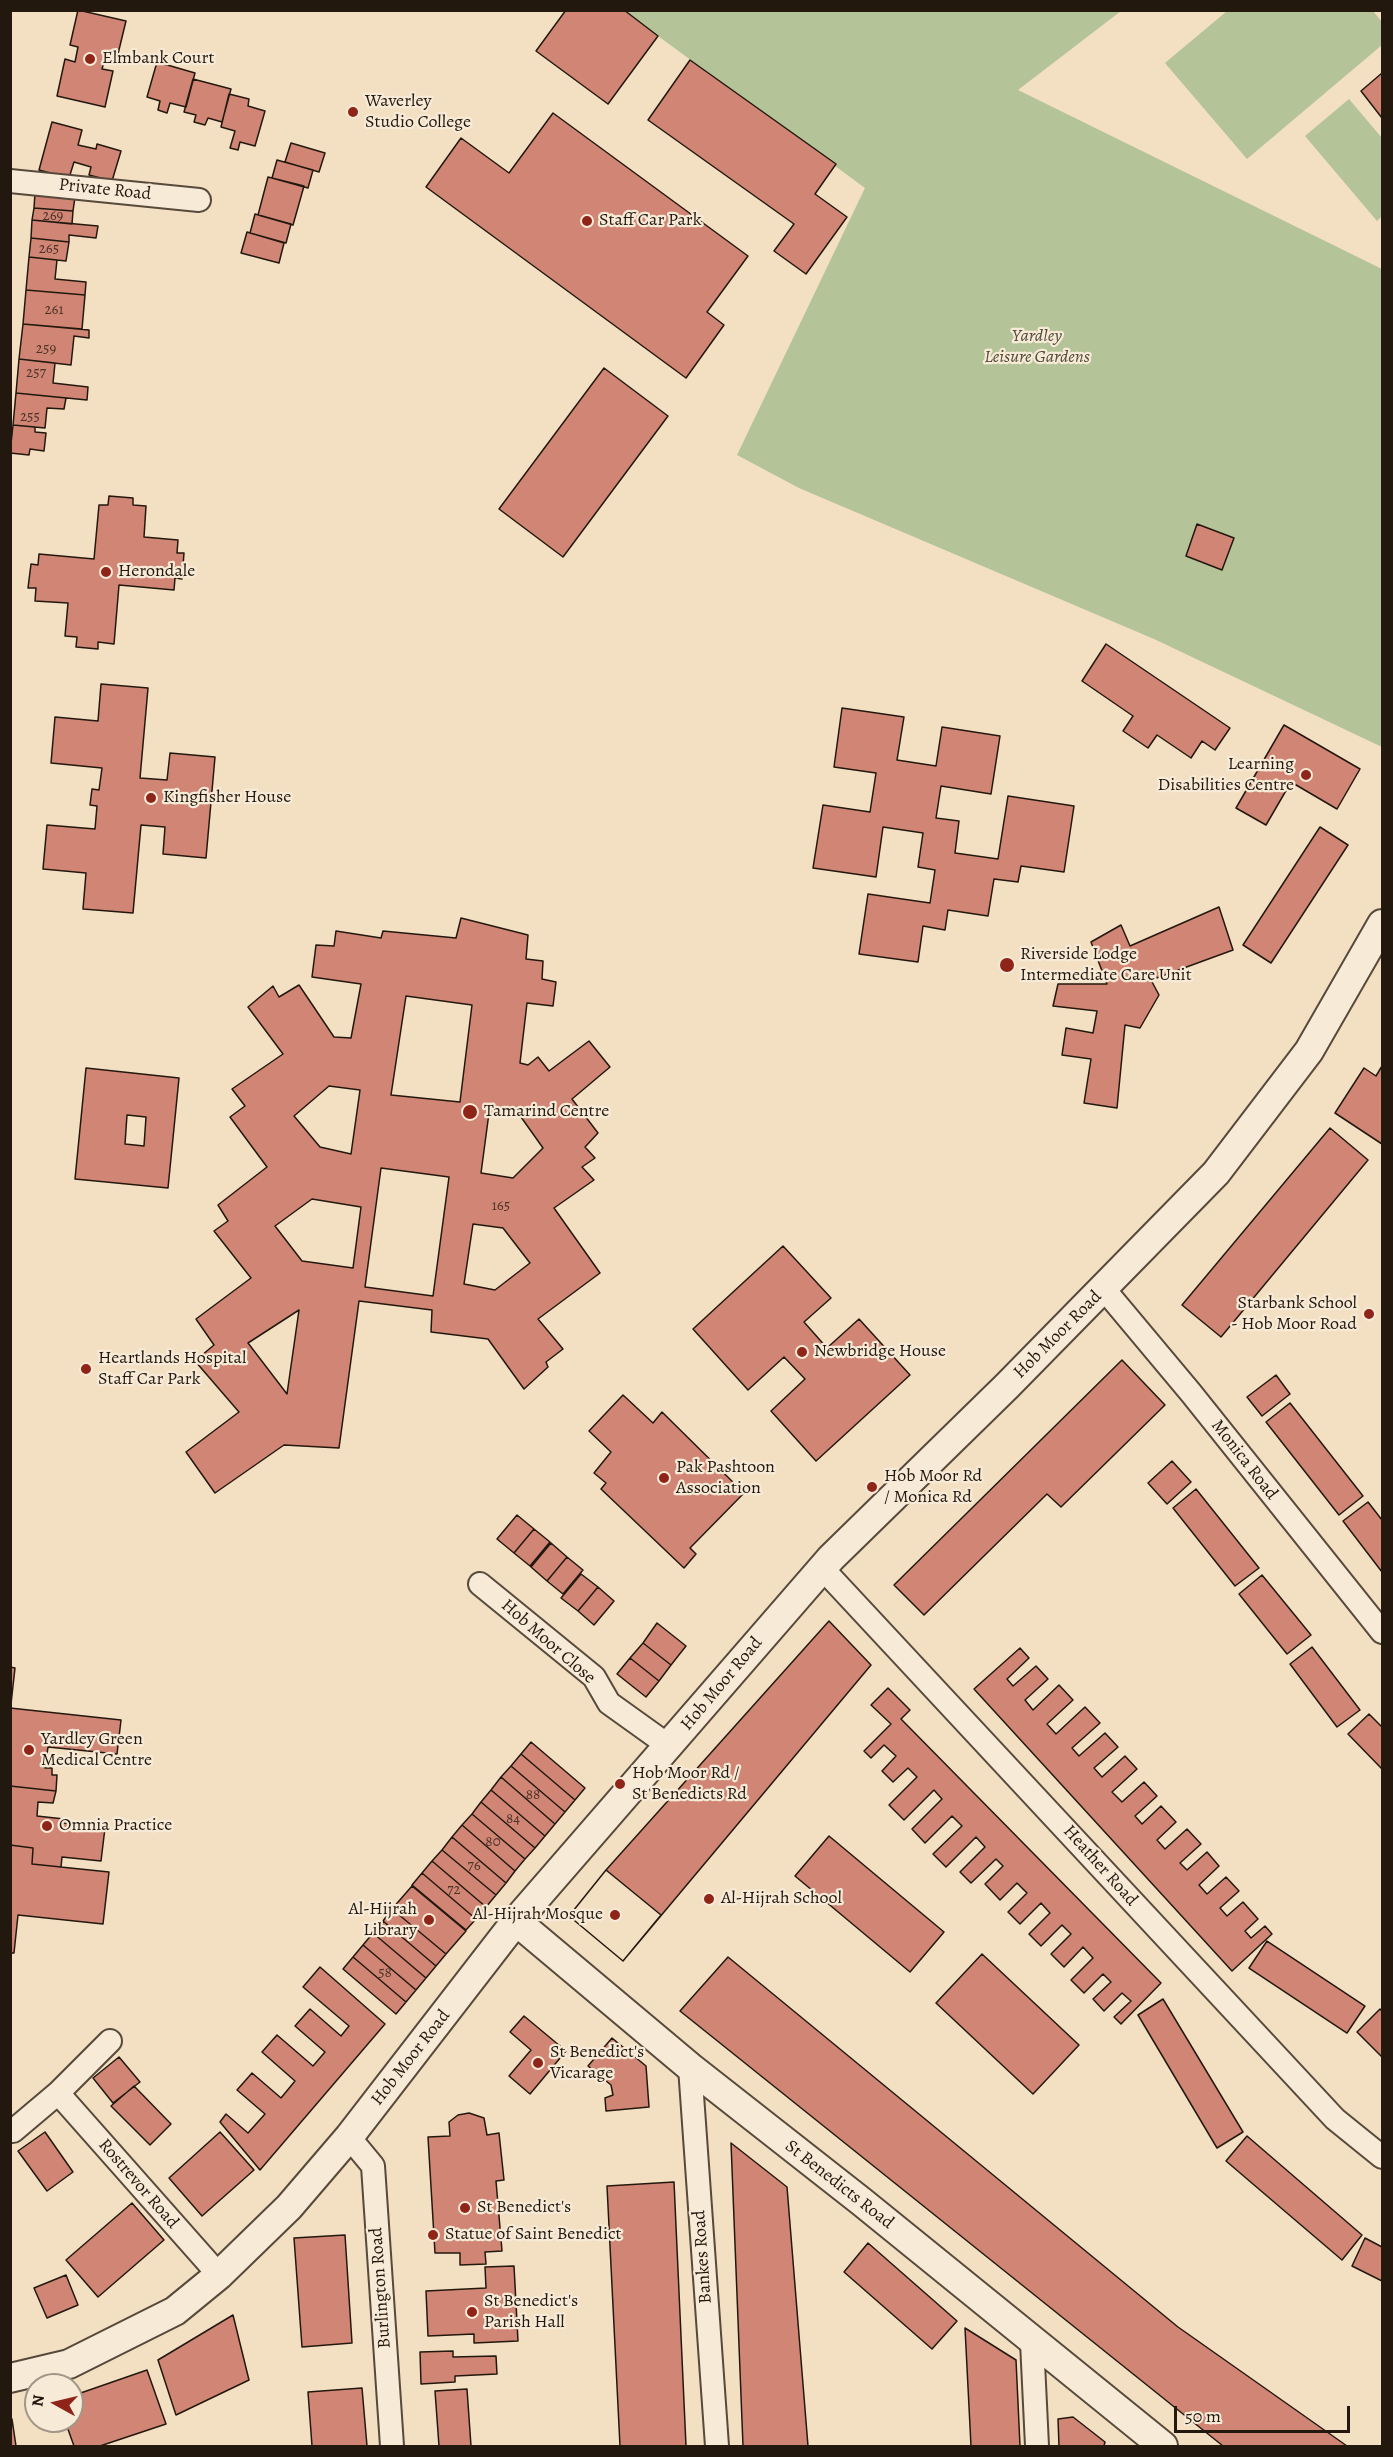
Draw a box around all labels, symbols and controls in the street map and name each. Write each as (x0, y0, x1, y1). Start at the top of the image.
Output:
place label: Elmbank Court (102, 48, 214, 70)
marker: Elmbank Court (83, 52, 97, 66)
place label: Waverley Studio College (365, 91, 471, 134)
marker: Waverley Studio College (346, 105, 360, 119)
street label: Private Road (58, 174, 152, 206)
house number: 269 (43, 207, 63, 225)
place label: Staff Car Park (599, 210, 702, 232)
marker: Staff Car Park (580, 214, 594, 228)
house number: 265 (39, 240, 59, 258)
house number: 261 (44, 301, 64, 319)
park label: Yardley Leisure Gardens (984, 326, 1090, 368)
house number: 259 (36, 340, 56, 358)
house number: 257 (26, 364, 46, 382)
house number: 255 (20, 408, 40, 426)
place label: Herondale (118, 561, 195, 583)
marker: Herondale (99, 565, 113, 579)
place label: Learning Disabilities Centre (1158, 754, 1294, 796)
marker: Learning Disabilities Centre (1299, 768, 1313, 782)
place label: Kingfisher House (163, 787, 291, 809)
marker: Kingfisher House (144, 791, 158, 805)
place label: Riverside Lodge Intermediate Care Unit (1020, 944, 1192, 986)
marker: Riverside Lodge Intermediate Care Unit (998, 956, 1016, 974)
place label: Tamarind Centre (484, 1101, 609, 1123)
marker: Tamarind Centre (461, 1103, 479, 1121)
house number: 165 (492, 1197, 510, 1215)
street label: Hob Moor Road (1009, 1286, 1107, 1384)
place label: Starbank School - Hob Moor Road (1231, 1293, 1357, 1336)
marker: Starbank School - Hob Moor Road (1362, 1307, 1376, 1321)
place label: Newbridge House (814, 1341, 946, 1363)
marker: Newbridge House (795, 1345, 809, 1359)
place label: Heartlands Hospital Staff Car Park (98, 1348, 246, 1390)
marker: Heartlands Hospital Staff Car Park (79, 1362, 93, 1376)
street label: Monica Road (1206, 1416, 1282, 1504)
place label: Pak Pashtoon Association (676, 1457, 775, 1500)
place label: Hob Moor Rd / Monica Rd (884, 1466, 982, 1508)
marker: Pak Pashtoon Association (657, 1471, 671, 1485)
marker: Hob Moor Rd / Monica Rd (865, 1480, 879, 1494)
street label: Hob Moor Close (496, 1595, 600, 1689)
street label: Hob Moor Road (677, 1633, 767, 1735)
place label: Yardley Green Medical Centre (41, 1729, 152, 1772)
marker: Yardley Green Medical Centre (22, 1743, 36, 1757)
place label: Hob Moor Rd / St Benedicts Rd (632, 1763, 747, 1806)
marker: Hob Moor Rd / St Benedicts Rd (613, 1777, 627, 1791)
house number: 88 (526, 1786, 540, 1804)
house number: 84 (506, 1810, 520, 1828)
place label: Omnia Practice (59, 1815, 172, 1837)
marker: Omnia Practice (40, 1819, 54, 1833)
street label: Heather Road (1058, 1821, 1142, 1911)
house number: 80 (485, 1833, 501, 1851)
house number: 76 (467, 1857, 481, 1875)
house number: 72 (447, 1881, 461, 1899)
place label: Al-Hijrah School (721, 1888, 842, 1910)
marker: Al-Hijrah School (702, 1892, 716, 1906)
place label: Al-Hijrah Library (348, 1899, 417, 1942)
place label: Al-Hijrah Mosque (473, 1904, 603, 1926)
marker: Al-Hijrah Mosque (608, 1908, 622, 1922)
marker: Al-Hijrah Library (422, 1913, 436, 1927)
house number: 58 (378, 1964, 392, 1982)
street label: Hob Moor Road (367, 2006, 455, 2110)
place label: St Benedict's Vicarage (550, 2042, 644, 2084)
marker: St Benedict's Vicarage (531, 2056, 545, 2070)
street label: Rostrevor Road (93, 2135, 183, 2233)
street label: St Benedicts Road (780, 2136, 898, 2234)
place label: St Benedict's (477, 2197, 571, 2219)
marker: St Benedict's (458, 2201, 472, 2215)
street label: Bankes Road (689, 2209, 717, 2305)
place label: Statue of Saint Benedict (445, 2224, 622, 2246)
street label: Burlington Road (366, 2227, 396, 2349)
marker: Statue of Saint Benedict (426, 2228, 440, 2242)
place label: St Benedict's Parish Hall (484, 2291, 578, 2334)
marker: St Benedict's Parish Hall (465, 2305, 479, 2319)
north arrow (24, 2373, 84, 2433)
text: N (26, 2393, 50, 2408)
scale bar (1177, 2394, 1352, 2432)
text: 50 m (1185, 2404, 1221, 2428)

